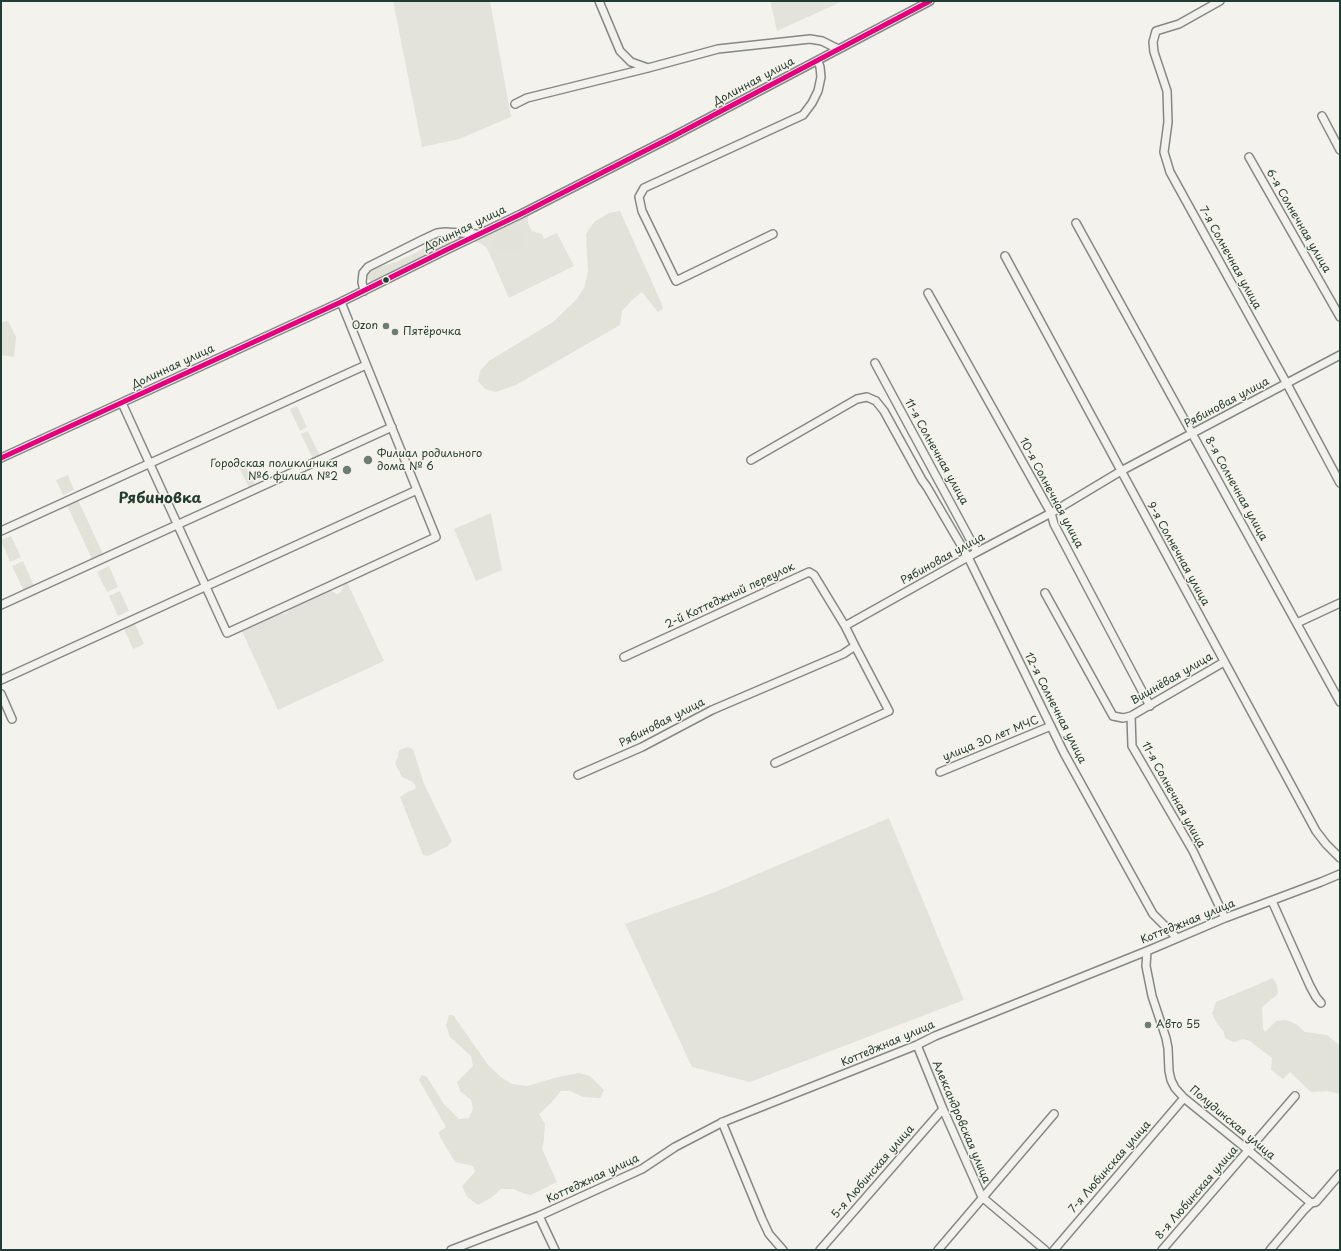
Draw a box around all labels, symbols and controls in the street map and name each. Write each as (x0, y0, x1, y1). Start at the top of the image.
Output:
street label: Долинная улица (711, 55, 797, 109)
street label: 6-я Солнечная улица (1263, 167, 1333, 275)
street label: Долинная улица (422, 203, 508, 255)
street label: 7-я Солнечная улица (1196, 204, 1264, 312)
unlabelled marker (381, 275, 391, 285)
place label: Ozon (352, 319, 378, 333)
marker: Ozon (381, 321, 391, 331)
place label: Пятёрочка (403, 325, 461, 339)
marker: Пятёрочка (390, 327, 400, 337)
street label: Долинная улица (130, 342, 216, 392)
street label: Рябиновая улица (1182, 375, 1272, 431)
street label: 11-я Солнечная улица (901, 397, 971, 507)
street label: 8-я Солнечная улица (1202, 435, 1270, 543)
street label: 10-я Солнечная улица (1016, 436, 1086, 550)
place label: Филиал родильного дома № 6 (377, 447, 482, 473)
marker: Филиал родильного дома № 6 (362, 454, 374, 466)
place label: Городская поликлиникя №6 филиал №2 (210, 457, 338, 483)
marker: Городская поликлиникя №6 филиал №2 (341, 464, 353, 476)
district label: Рябиновка (118, 490, 202, 508)
street label: 9-я Солнечная улица (1144, 500, 1212, 608)
street label: Рябиновая улица (899, 530, 987, 588)
street label: 2-й Коттеджный переулок (663, 560, 797, 632)
street label: 12-я Солнечная улица (1021, 650, 1089, 766)
street label: Вишнёвая улица (1129, 650, 1215, 708)
street label: Рябиновая улица (617, 696, 707, 750)
street label: улица 30 лет МЧС (941, 714, 1041, 764)
street label: 11-я Солнечная улица (1138, 740, 1208, 850)
street label: Коттеджная улица (1139, 897, 1237, 947)
street label: Коттеджная улица (839, 1018, 937, 1070)
place label: Авто 55 (1156, 1018, 1200, 1032)
marker: Авто 55 (1143, 1020, 1153, 1030)
street label: Александровская улица (929, 1059, 993, 1185)
street label: Полудинская улица (1187, 1083, 1277, 1163)
street label: 7-я Любинская улица (1066, 1118, 1154, 1216)
street label: 5-я Любинская улица (829, 1123, 917, 1221)
street label: 8-я Любинская улица (1153, 1144, 1241, 1242)
street label: Коттеджная улица (545, 1152, 641, 1206)

